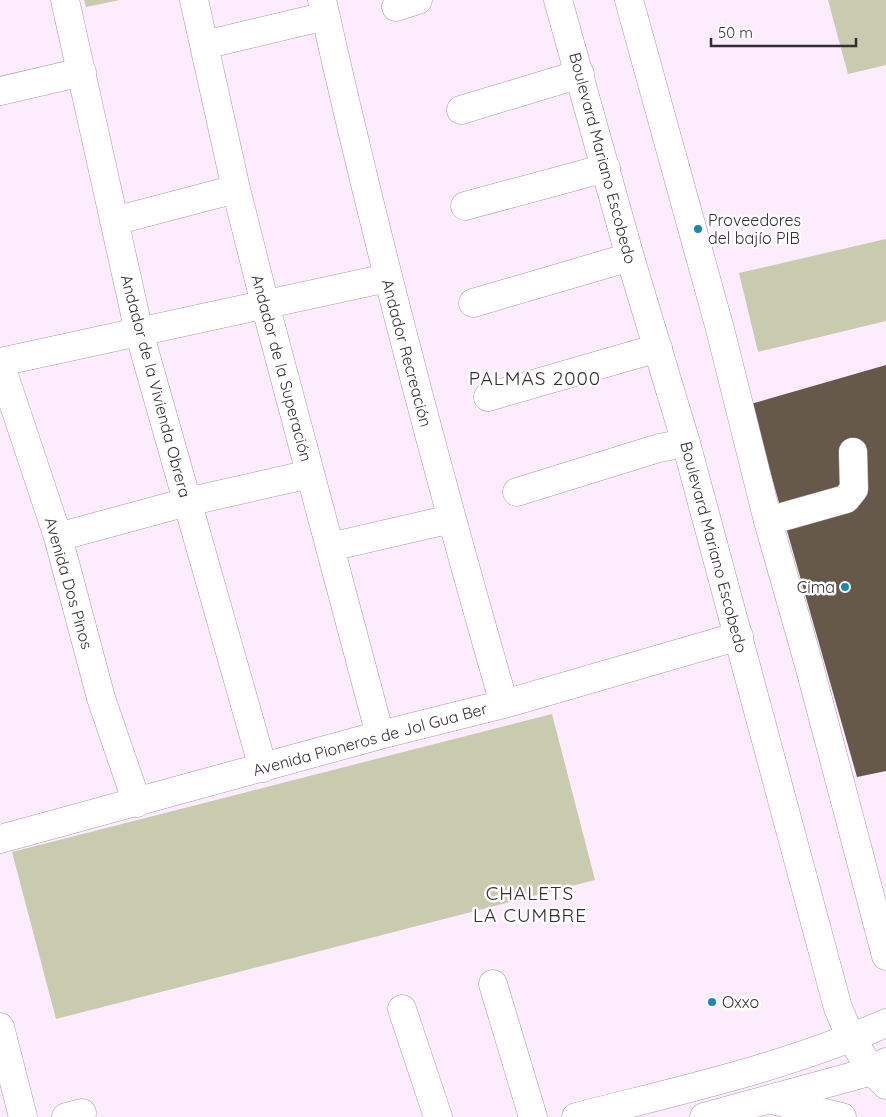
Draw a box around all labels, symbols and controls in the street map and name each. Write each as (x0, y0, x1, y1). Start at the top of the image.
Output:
scale bar (711, 15, 856, 47)
text: 50 m (718, 23, 753, 42)
street label: Boulevard Mariano Escobedo (565, 50, 641, 266)
place label: Proveedores del bajío PIB (708, 210, 801, 248)
marker: Proveedores del bajío PIB (692, 223, 704, 235)
street label: Andador de la Vivienda Obrera (117, 272, 195, 500)
street label: Andador de la Superación (247, 272, 317, 464)
street label: Andador Recreación (378, 277, 436, 429)
district label: PALMAS 2000 (469, 366, 601, 390)
street label: Boulevard Mariano Escobedo (676, 439, 752, 655)
street label: Avenida Dos Pinos (41, 515, 97, 651)
place label: Cima (797, 577, 835, 597)
marker: Cima (839, 581, 851, 593)
street label: Avenida Pioneros de Jol Gua Ber (251, 698, 489, 780)
district label: CHALETS LA CUMBRE (473, 881, 587, 927)
place label: Oxxo (722, 992, 759, 1012)
marker: Oxxo (706, 996, 718, 1008)

